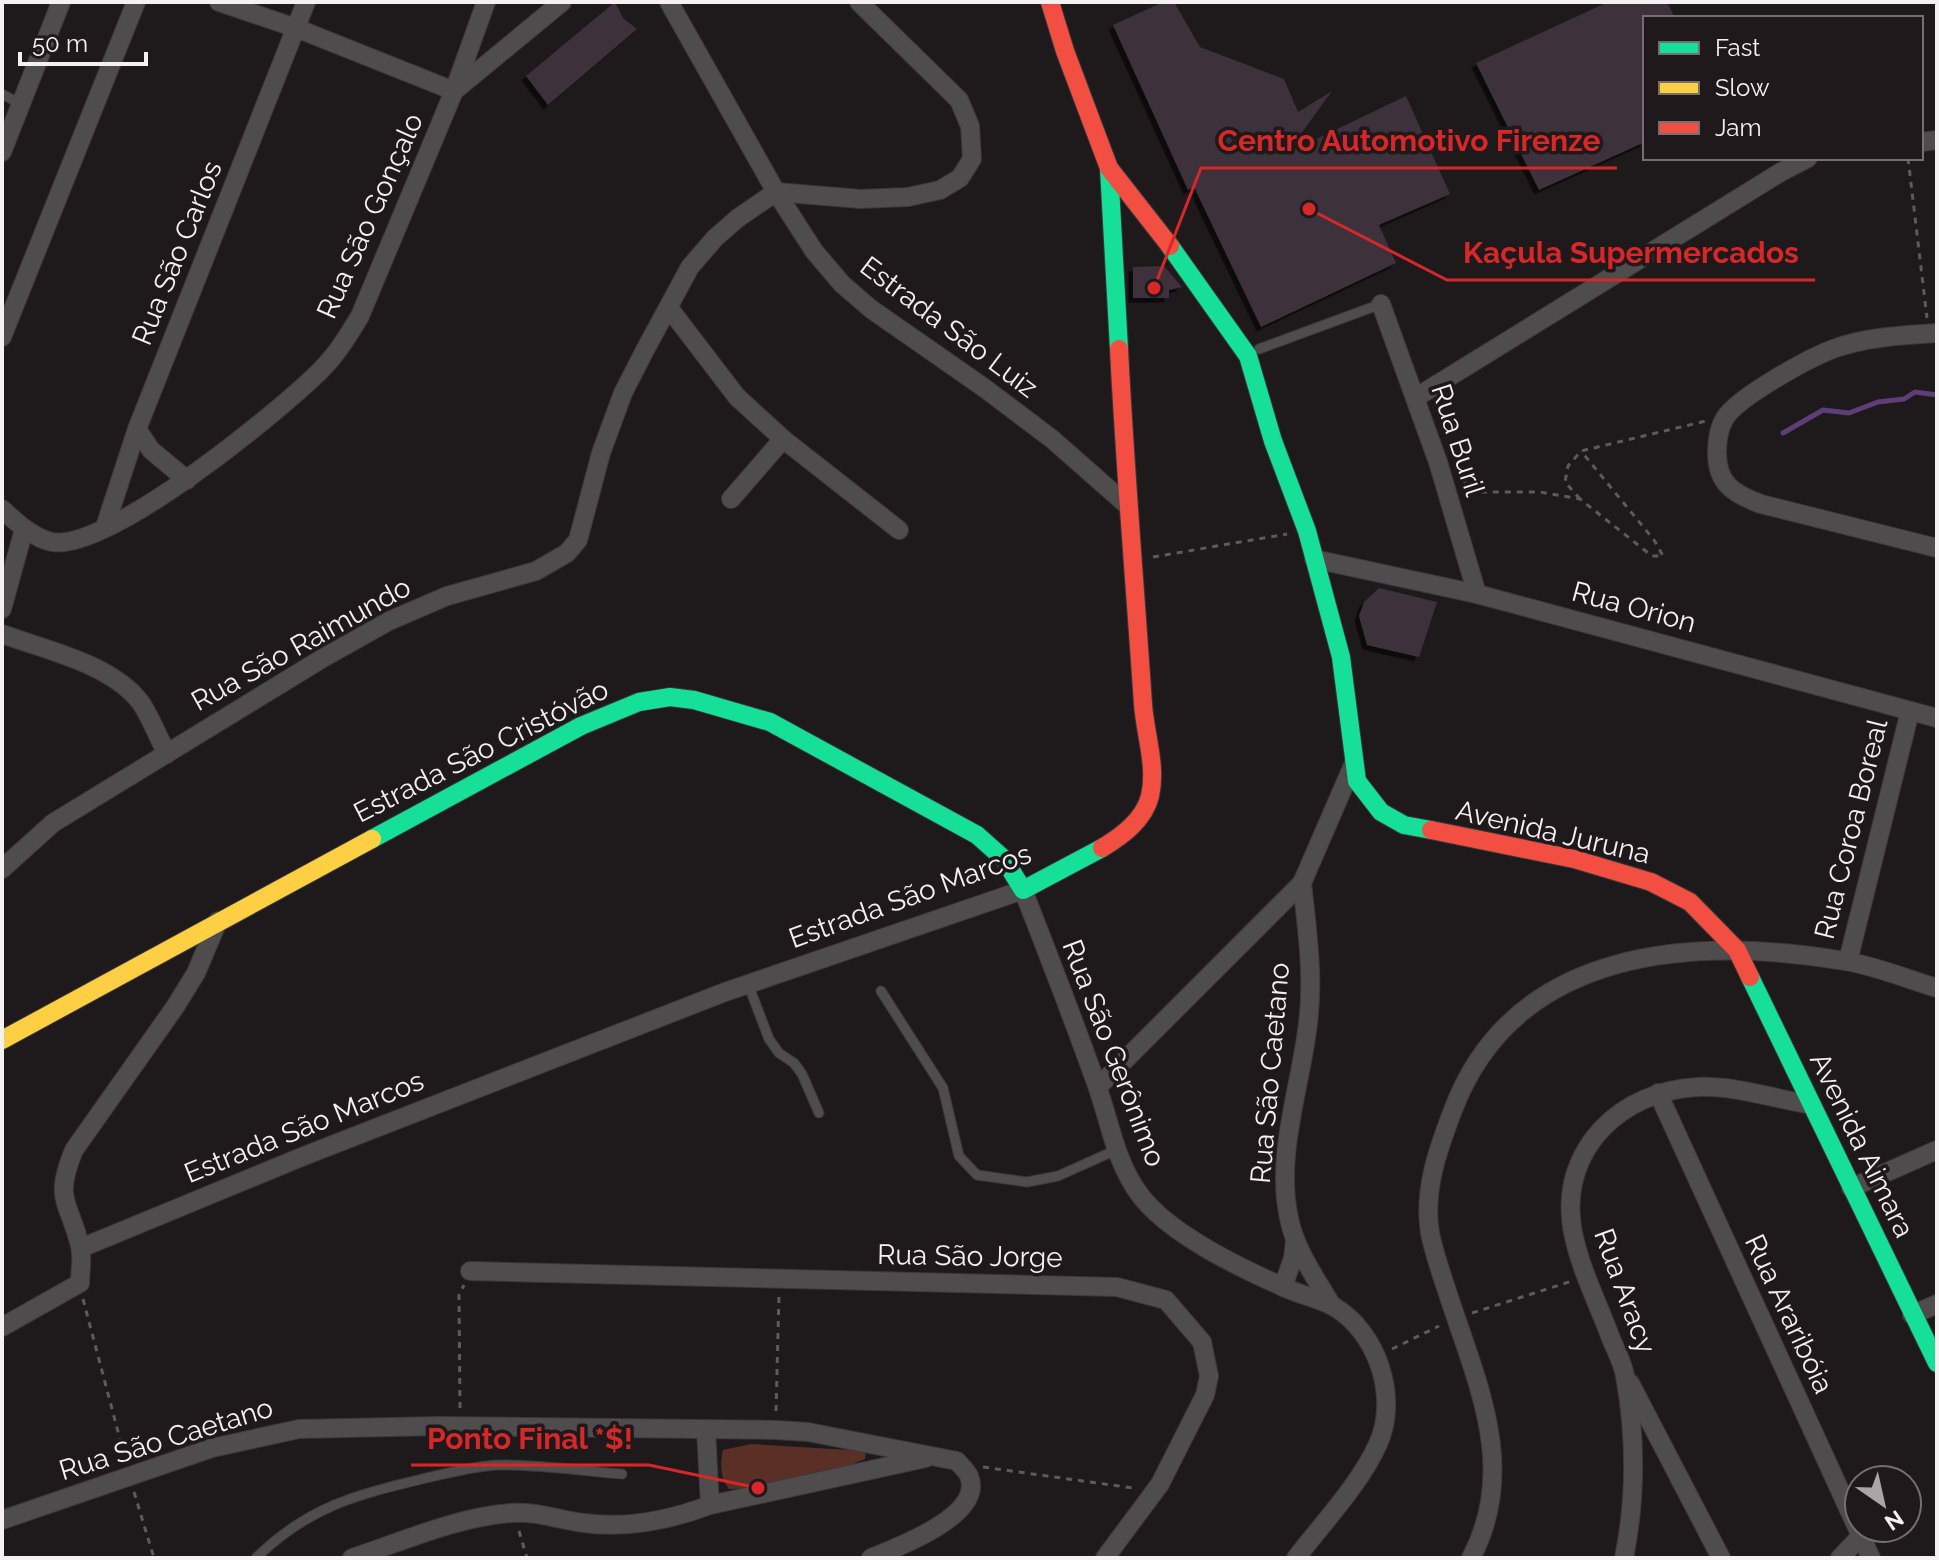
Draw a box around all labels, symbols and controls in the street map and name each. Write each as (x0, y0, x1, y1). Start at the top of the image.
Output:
scale bar (20, 16, 146, 66)
legend (1643, 16, 1923, 160)
text: 50 m (32, 29, 88, 58)
text: Fast (1715, 33, 1760, 62)
text: Slow (1715, 73, 1770, 102)
street label: Rua São Gonçalo (310, 108, 430, 324)
text: Jam (1715, 113, 1761, 142)
callout: Centro Automotivo Firenze (1201, 114, 1617, 168)
text: Centro Automotivo Firenze (1217, 123, 1601, 158)
street label: Rua São Carlos (125, 156, 229, 350)
callout: Kaçula Supermercados (1447, 226, 1815, 280)
text: Kaçula Supermercados (1463, 235, 1799, 270)
street label: Estrada São Luiz (854, 250, 1044, 404)
street label: Rua Buril (1424, 380, 1492, 501)
street label: Rua São Raimundo (186, 570, 416, 718)
street label: Rua Orion (1568, 575, 1700, 639)
street label: Estrada São Cristóvão (348, 672, 614, 830)
street label: Rua Coroa Boreal (1808, 715, 1894, 942)
street label: Avenida Juruna (1453, 794, 1653, 870)
street label: Estrada São Marcos (784, 837, 1036, 955)
street label: Rua São Gerônimo (1056, 935, 1172, 1171)
street label: Rua São Caetano (1244, 961, 1296, 1185)
street label: Avenida Aimara (1803, 1047, 1921, 1243)
street label: Estrada São Marcos (179, 1064, 429, 1190)
street label: Rua Aracy (1587, 1224, 1663, 1358)
street label: Rua Araribóia (1738, 1229, 1840, 1399)
street label: Rua São Jorge (877, 1238, 1063, 1274)
street label: Rua São Caetano (55, 1391, 277, 1487)
callout: Ponto Final *$! (411, 1411, 649, 1465)
text: Ponto Final *$! (427, 1421, 633, 1456)
north arrow (1843, 1464, 1923, 1544)
text: N (1880, 1505, 1908, 1536)

